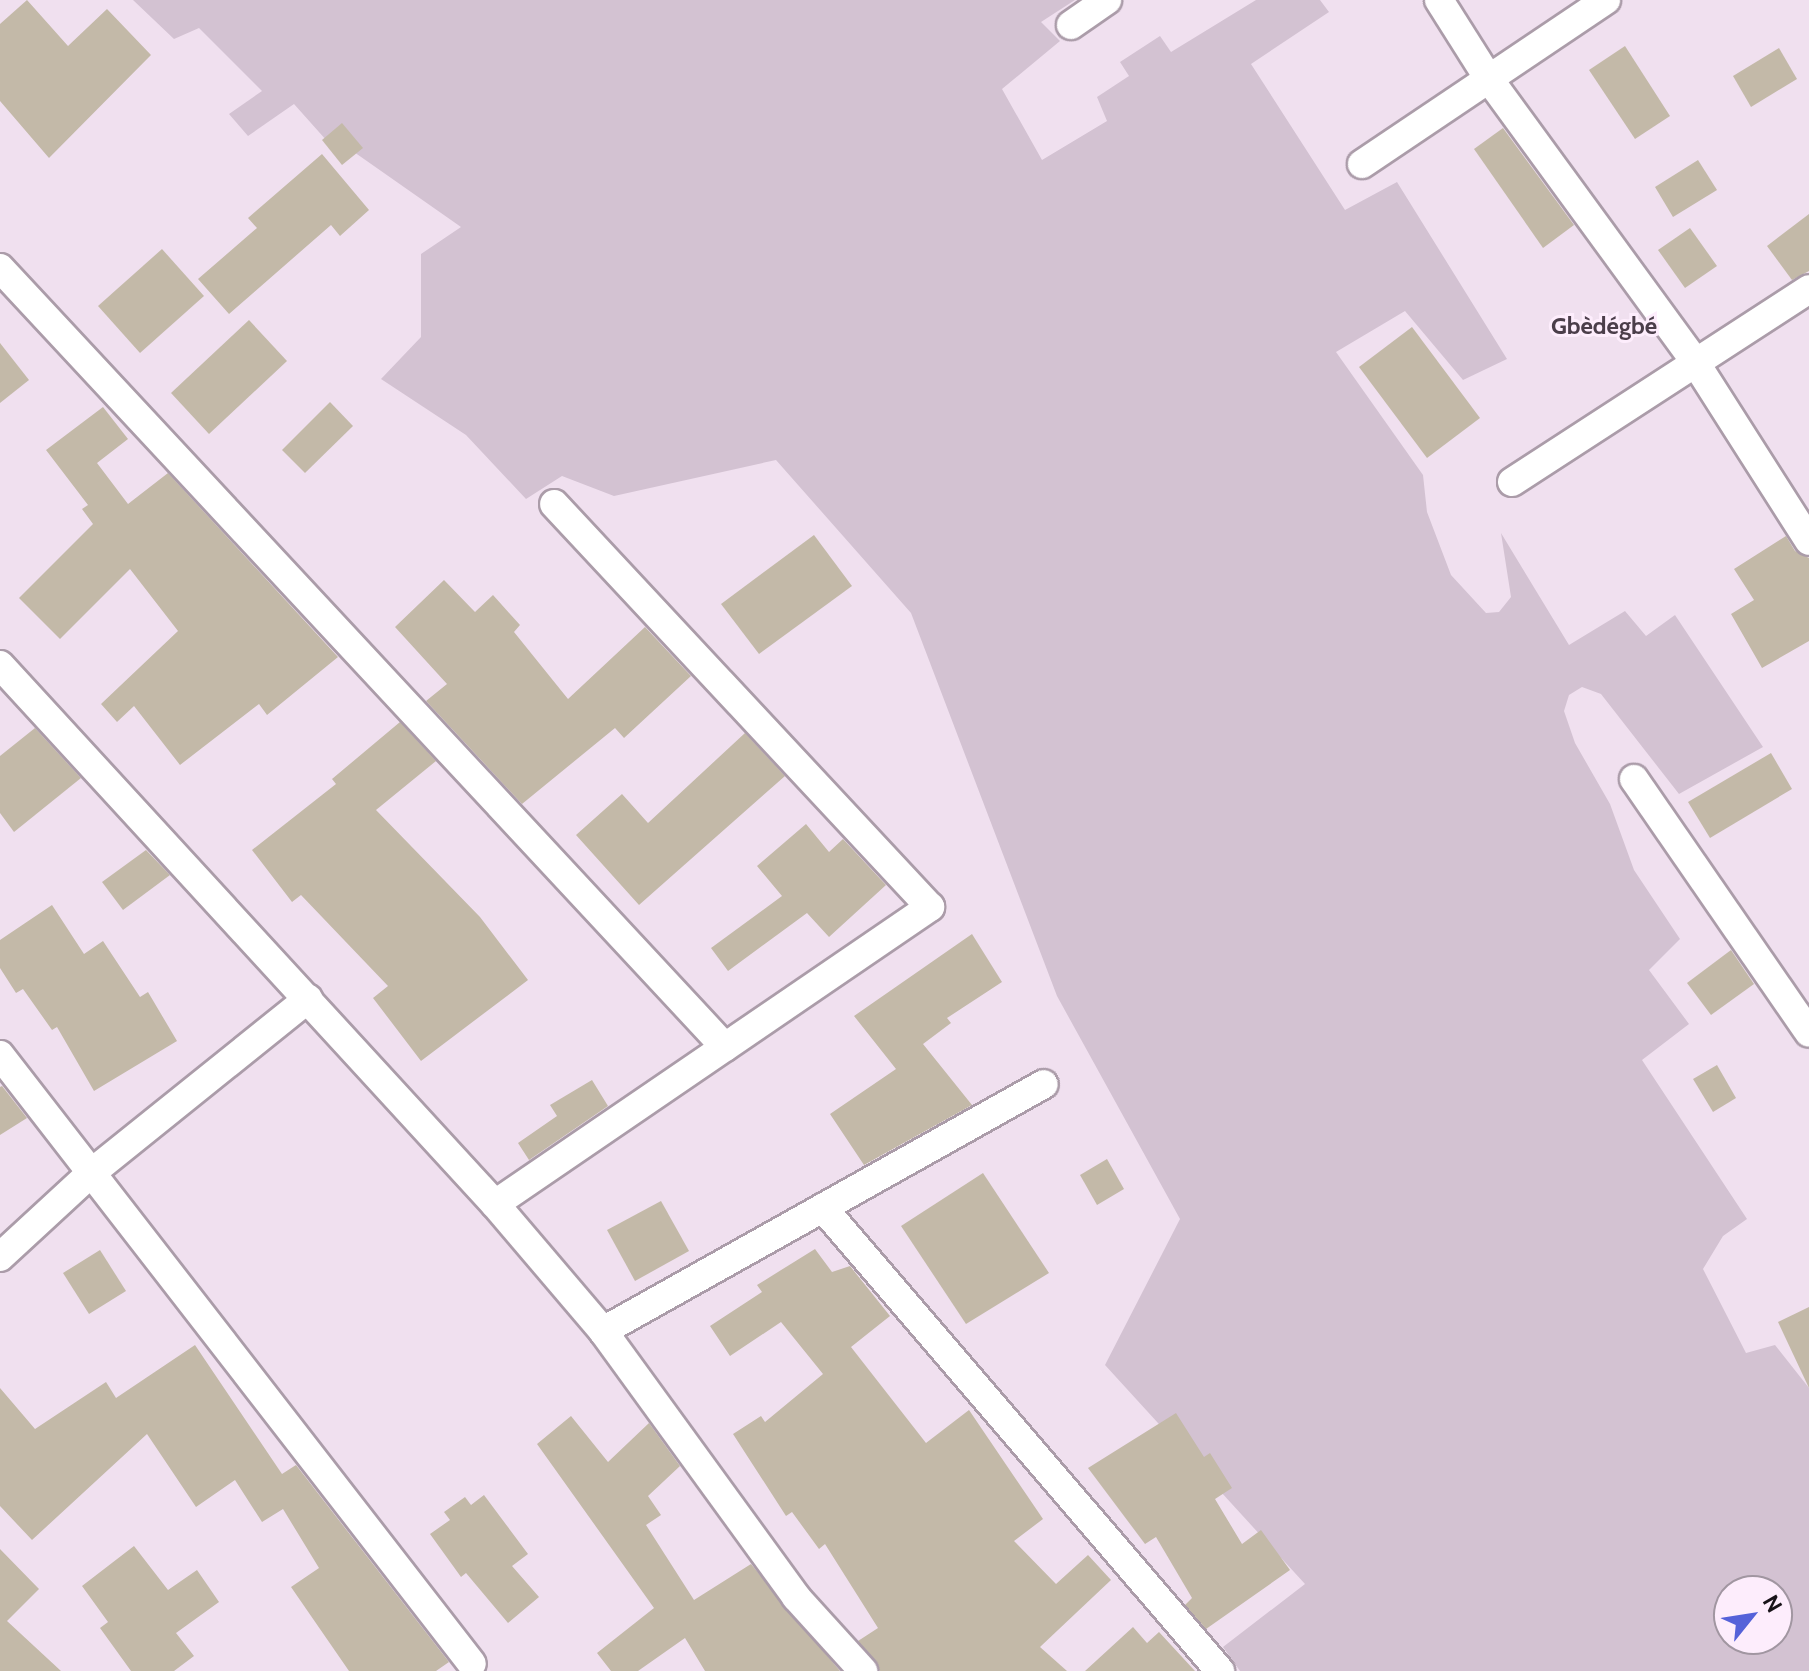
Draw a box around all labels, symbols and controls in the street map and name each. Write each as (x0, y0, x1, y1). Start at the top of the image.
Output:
district label: Gbèdégbé (1551, 312, 1657, 340)
north arrow (1713, 1575, 1793, 1655)
text: N (1757, 1590, 1788, 1617)

